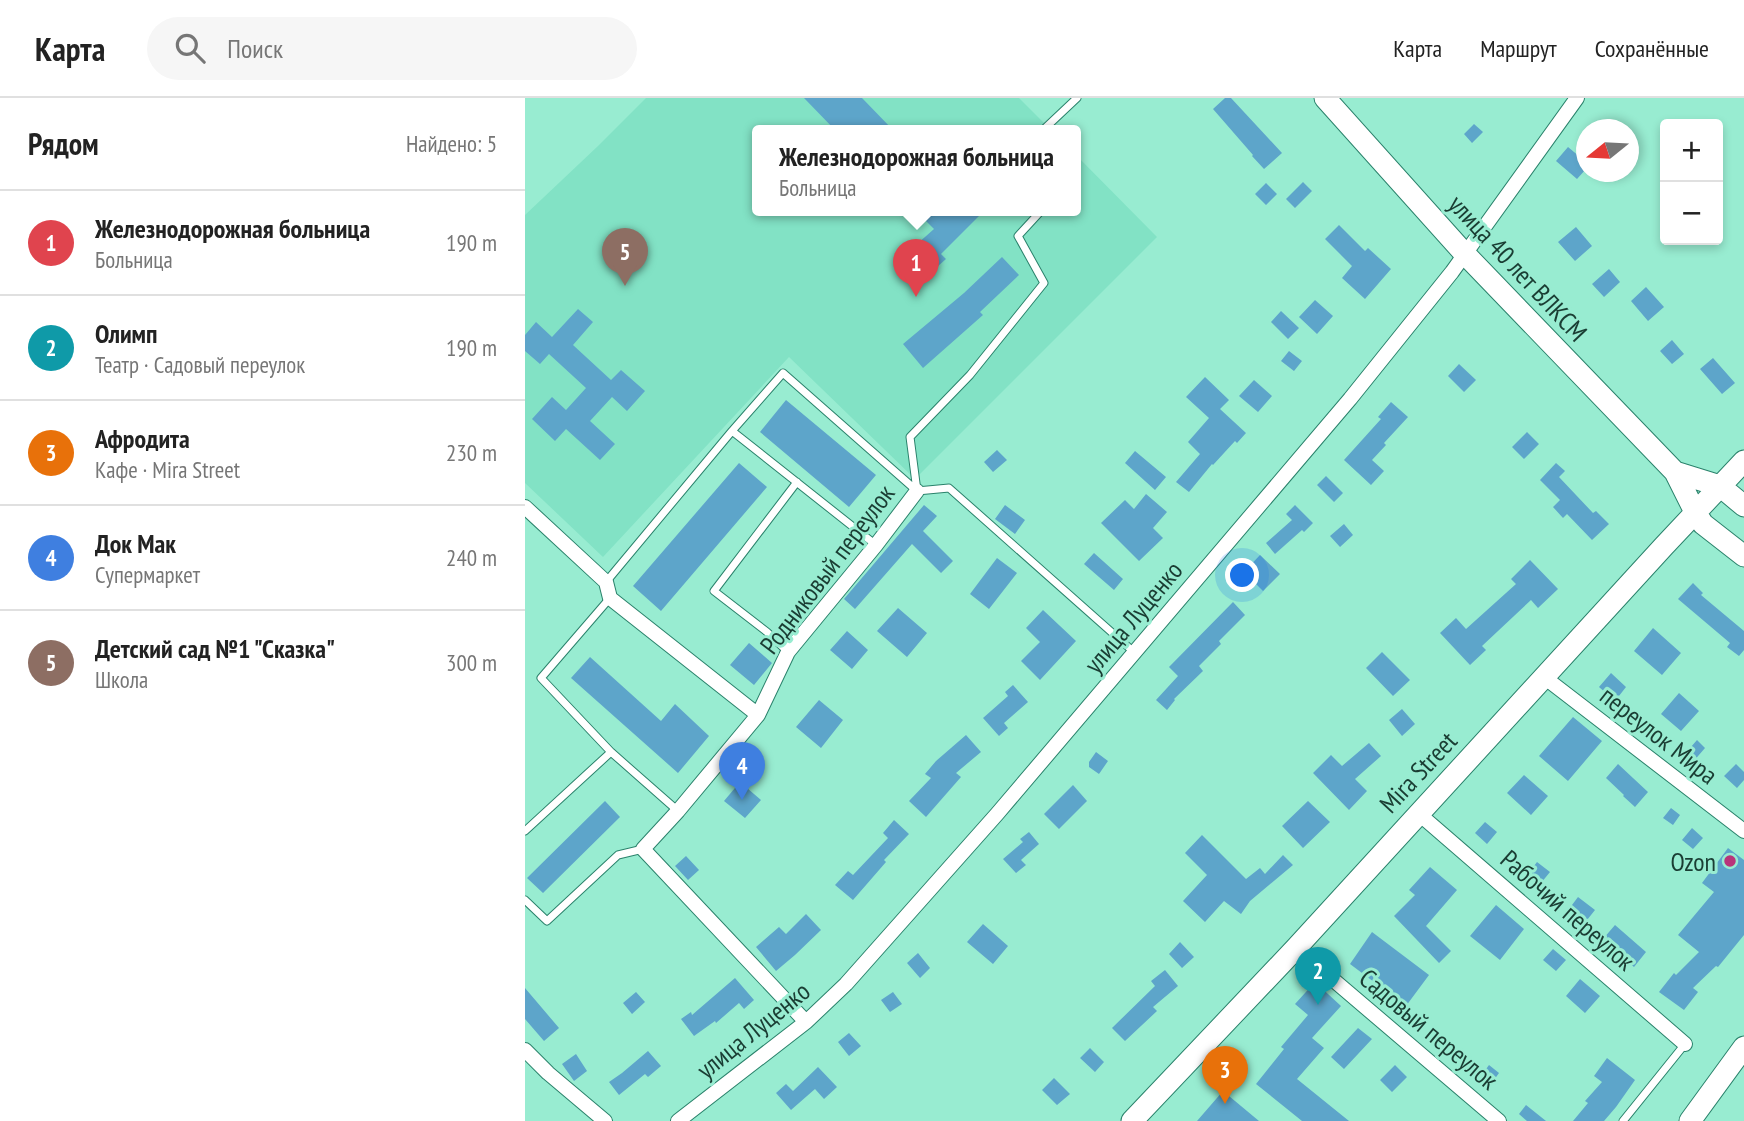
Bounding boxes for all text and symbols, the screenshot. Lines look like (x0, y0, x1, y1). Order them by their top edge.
search box (147, 17, 637, 80)
text: Карта (35, 27, 105, 70)
icon: search (171, 29, 209, 67)
text: Поиск (227, 32, 283, 65)
text: Карта (1393, 33, 1442, 64)
text: Маршрут (1480, 33, 1557, 64)
text: Сохранённые (1595, 33, 1709, 64)
north arrow (1576, 119, 1639, 182)
map controls (1660, 119, 1723, 245)
button: + (1660, 119, 1723, 182)
text: Рядом (28, 124, 99, 163)
popup (752, 125, 1081, 216)
text: Найдено: 5 (406, 129, 497, 158)
text: Железнодорожная больница (779, 140, 1054, 173)
text: Больница (779, 173, 857, 202)
button: − (1660, 182, 1723, 245)
street label: улица 40 лет ВЛКСМ (1442, 188, 1594, 348)
text: Железнодорожная больница (95, 212, 370, 245)
text: 1 (46, 228, 57, 257)
text: 190 m (446, 228, 497, 257)
pin: 5 (602, 228, 648, 286)
pin: 1 (893, 239, 939, 297)
text: Больница (95, 245, 173, 274)
text: Олимп (95, 317, 157, 350)
text: 2 (46, 333, 57, 362)
text: 190 m (446, 333, 497, 362)
text: Театр · Садовый переулок (95, 350, 305, 379)
text: Афродита (95, 422, 190, 455)
text: 3 (46, 438, 57, 467)
text: 230 m (446, 438, 497, 467)
text: Кафе · Mira Street (95, 455, 240, 484)
street label: Родниковый переулок (753, 478, 901, 660)
text: Док Мак (95, 527, 176, 560)
text: 4 (46, 543, 57, 572)
text: 240 m (446, 543, 497, 572)
street label: улица Луценко (1077, 554, 1189, 680)
your location (1225, 558, 1259, 592)
text: Супермаркет (95, 560, 200, 589)
text: Детский сад №1 "Сказка" (95, 632, 335, 665)
text: 5 (46, 648, 57, 677)
text: 300 m (446, 648, 497, 677)
text: Школа (95, 665, 148, 694)
street label: переулок Мира (1594, 679, 1724, 791)
street label: Mira Street (1372, 725, 1464, 819)
pin: 4 (719, 742, 765, 800)
street label: Рабочий переулок (1494, 843, 1642, 977)
place label: Ozon (1670, 845, 1716, 878)
marker: Ozon (1722, 853, 1738, 869)
pin: 2 (1295, 947, 1341, 1005)
street label: Садовый переулок (1353, 961, 1505, 1097)
street label: улица Луценко (690, 974, 816, 1086)
pin: 3 (1202, 1046, 1248, 1104)

